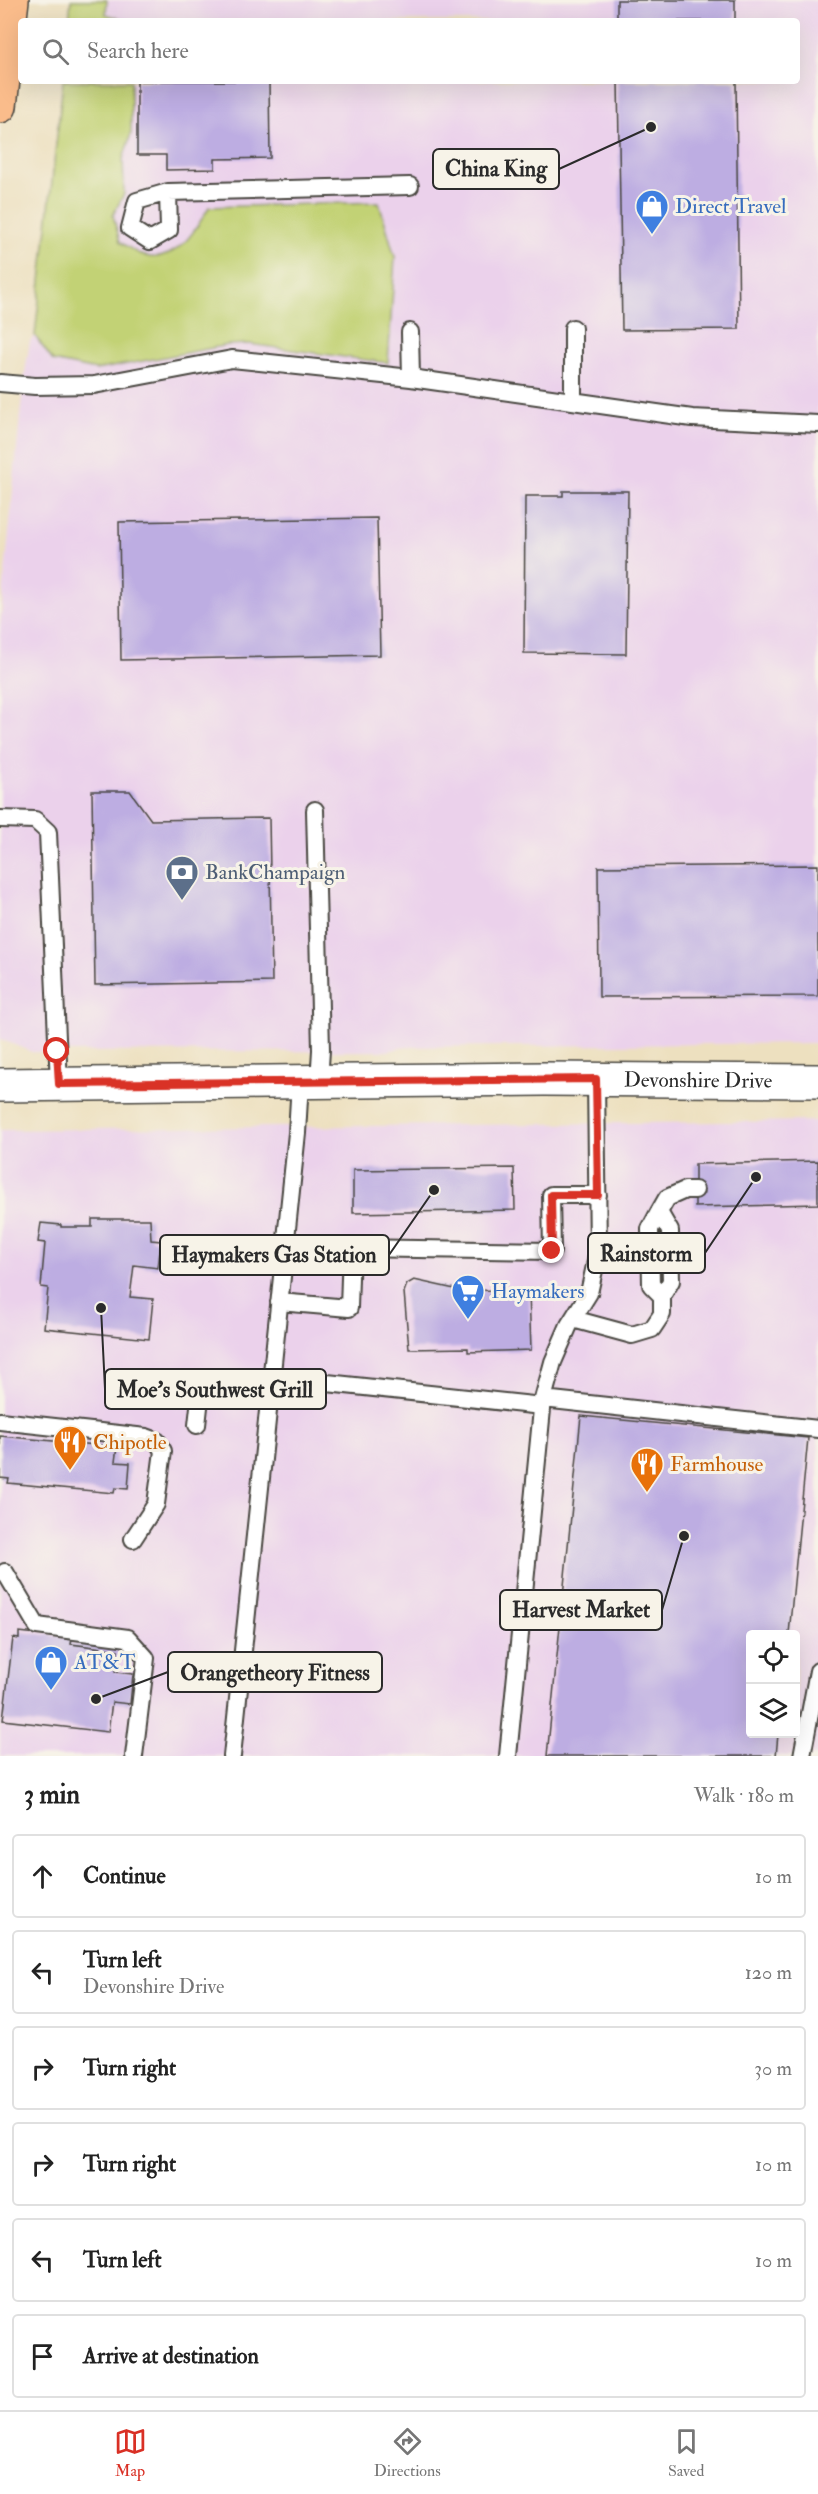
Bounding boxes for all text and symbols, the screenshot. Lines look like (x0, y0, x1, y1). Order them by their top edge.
search box (18, 18, 800, 84)
icon: search (39, 35, 72, 68)
text: Search here (87, 37, 189, 65)
callout: China King (433, 149, 559, 189)
text: China King (445, 155, 548, 184)
shop icon: Direct Travel (634, 188, 670, 235)
place label: Direct Travel (675, 193, 787, 220)
bank icon: BankChampaign (164, 854, 200, 901)
place label: BankChampaign (205, 859, 346, 886)
route start (43, 1037, 69, 1063)
street label: Devonshire Drive (624, 1067, 773, 1095)
callout: Rainstorm (588, 1233, 705, 1273)
callout: Haymakers Gas Station (160, 1235, 389, 1275)
route end (538, 1237, 564, 1263)
text: Rainstorm (600, 1240, 693, 1268)
text: Haymakers Gas Station (171, 1241, 377, 1270)
supermarket icon: Haymakers (450, 1273, 486, 1320)
place label: Haymakers (491, 1278, 584, 1305)
callout: Moe's Southwest Grill (105, 1369, 326, 1409)
text: Moe's Southwest Grill (116, 1376, 314, 1404)
restaurant icon: Chipotle (52, 1424, 88, 1471)
place label: Chipotle (93, 1429, 167, 1456)
restaurant icon: Farmhouse (629, 1446, 665, 1493)
place label: Farmhouse (670, 1451, 764, 1478)
callout: Harvest Market (500, 1590, 662, 1630)
text: Harvest Market (512, 1596, 651, 1624)
map controls (746, 1630, 800, 1738)
button: locate (746, 1630, 800, 1684)
shop icon: AT&T (33, 1644, 69, 1691)
place label: AT&T (73, 1649, 136, 1676)
callout: Orangetheory Fitness (168, 1652, 382, 1692)
text: Orangetheory Fitness (180, 1659, 370, 1688)
button: layers (746, 1684, 800, 1738)
text: 3 min (24, 1779, 80, 1811)
text: Walk · 180 m (694, 1783, 794, 1808)
icon: ahead (26, 1860, 59, 1893)
text: Continue (83, 1862, 166, 1890)
text: 10 m (755, 1864, 792, 1889)
text: Turn left (83, 1946, 162, 1974)
icon: left (26, 1956, 59, 1989)
text: 120 m (745, 1960, 792, 1985)
text: Devonshire Drive (83, 1974, 224, 1999)
icon: right (26, 2052, 59, 2085)
text: Turn right (83, 2054, 176, 2082)
text: 30 m (754, 2056, 792, 2081)
icon: right (26, 2148, 59, 2181)
text: Turn right (83, 2150, 176, 2178)
text: 10 m (755, 2152, 792, 2177)
icon: left (26, 2244, 59, 2277)
text: Turn left (83, 2246, 162, 2274)
text: 10 m (755, 2248, 792, 2273)
icon: arrive (26, 2340, 59, 2373)
text: Arrive at destination (83, 2342, 259, 2370)
tab: Map (114, 2425, 147, 2481)
tab: Directions (374, 2425, 441, 2481)
tab: Saved (668, 2425, 704, 2481)

